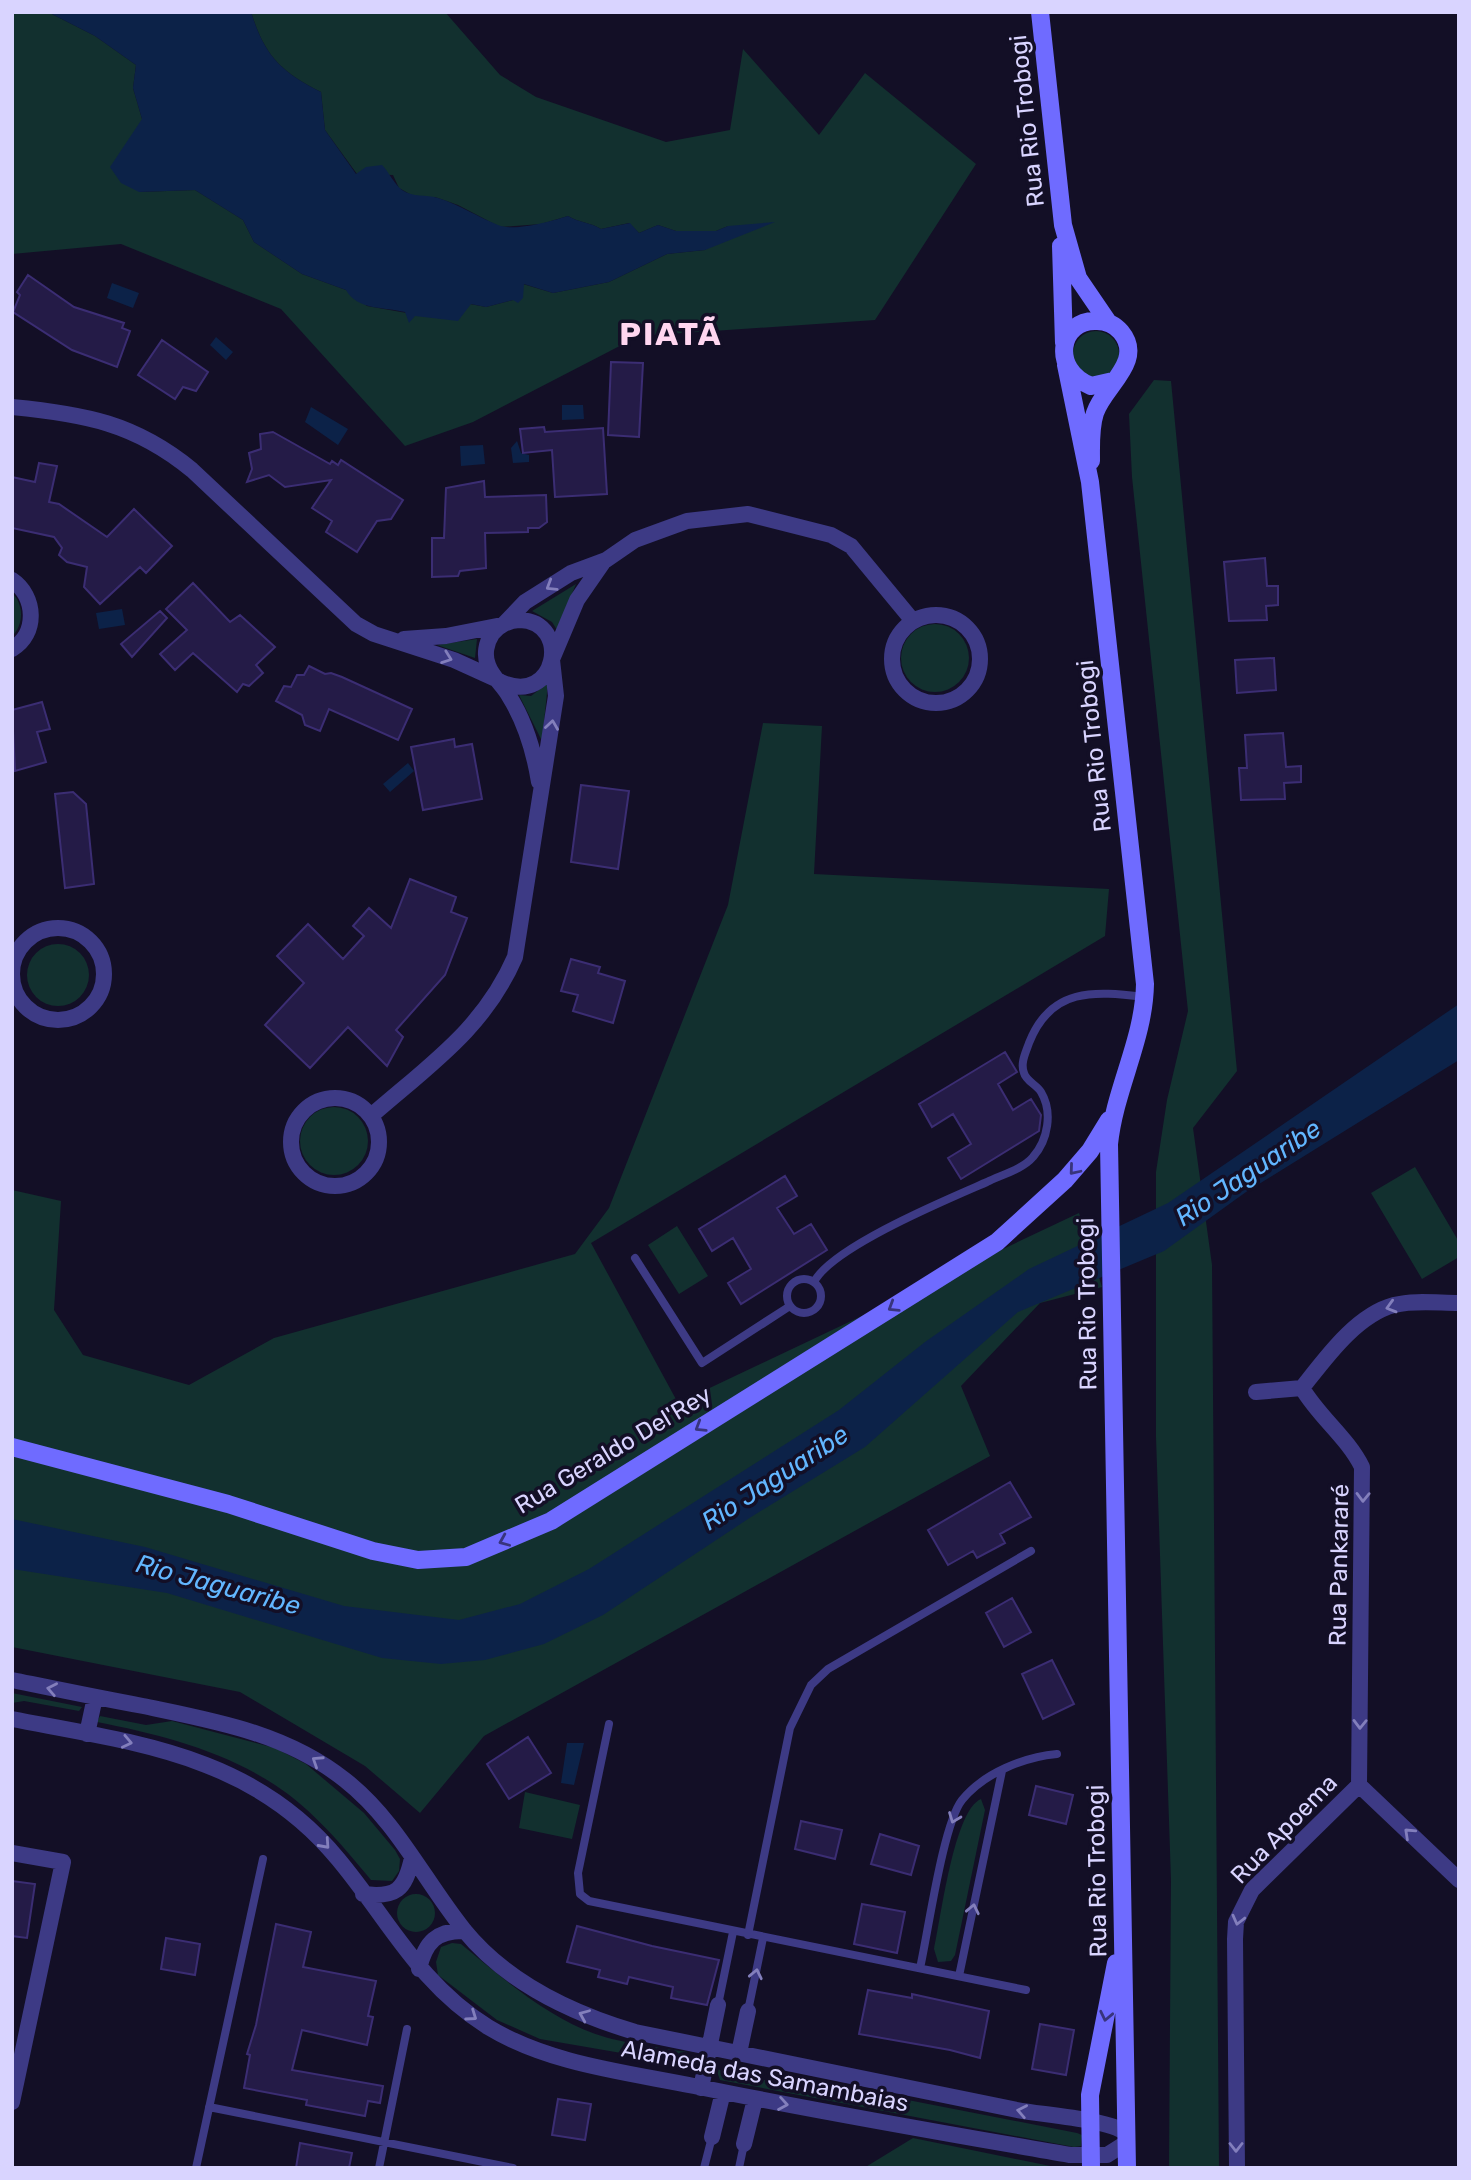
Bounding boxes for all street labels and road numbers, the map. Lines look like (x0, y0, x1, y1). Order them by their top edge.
street label: Rua Rio Trobogi (1004, 34, 1050, 208)
street label: Rua Rio Trobogi (1071, 659, 1117, 833)
street label: Rua Rio Trobogi (1071, 1217, 1103, 1391)
street label: Rua Geraldo Del'Rey (510, 1380, 716, 1520)
street label: Rua Pankararé (1324, 1484, 1354, 1646)
street label: Rua Apoema (1225, 1769, 1343, 1889)
street label: Rua Rio Trobogi (1081, 1784, 1113, 1958)
street label: Alameda das Samambaias (619, 2034, 911, 2118)

